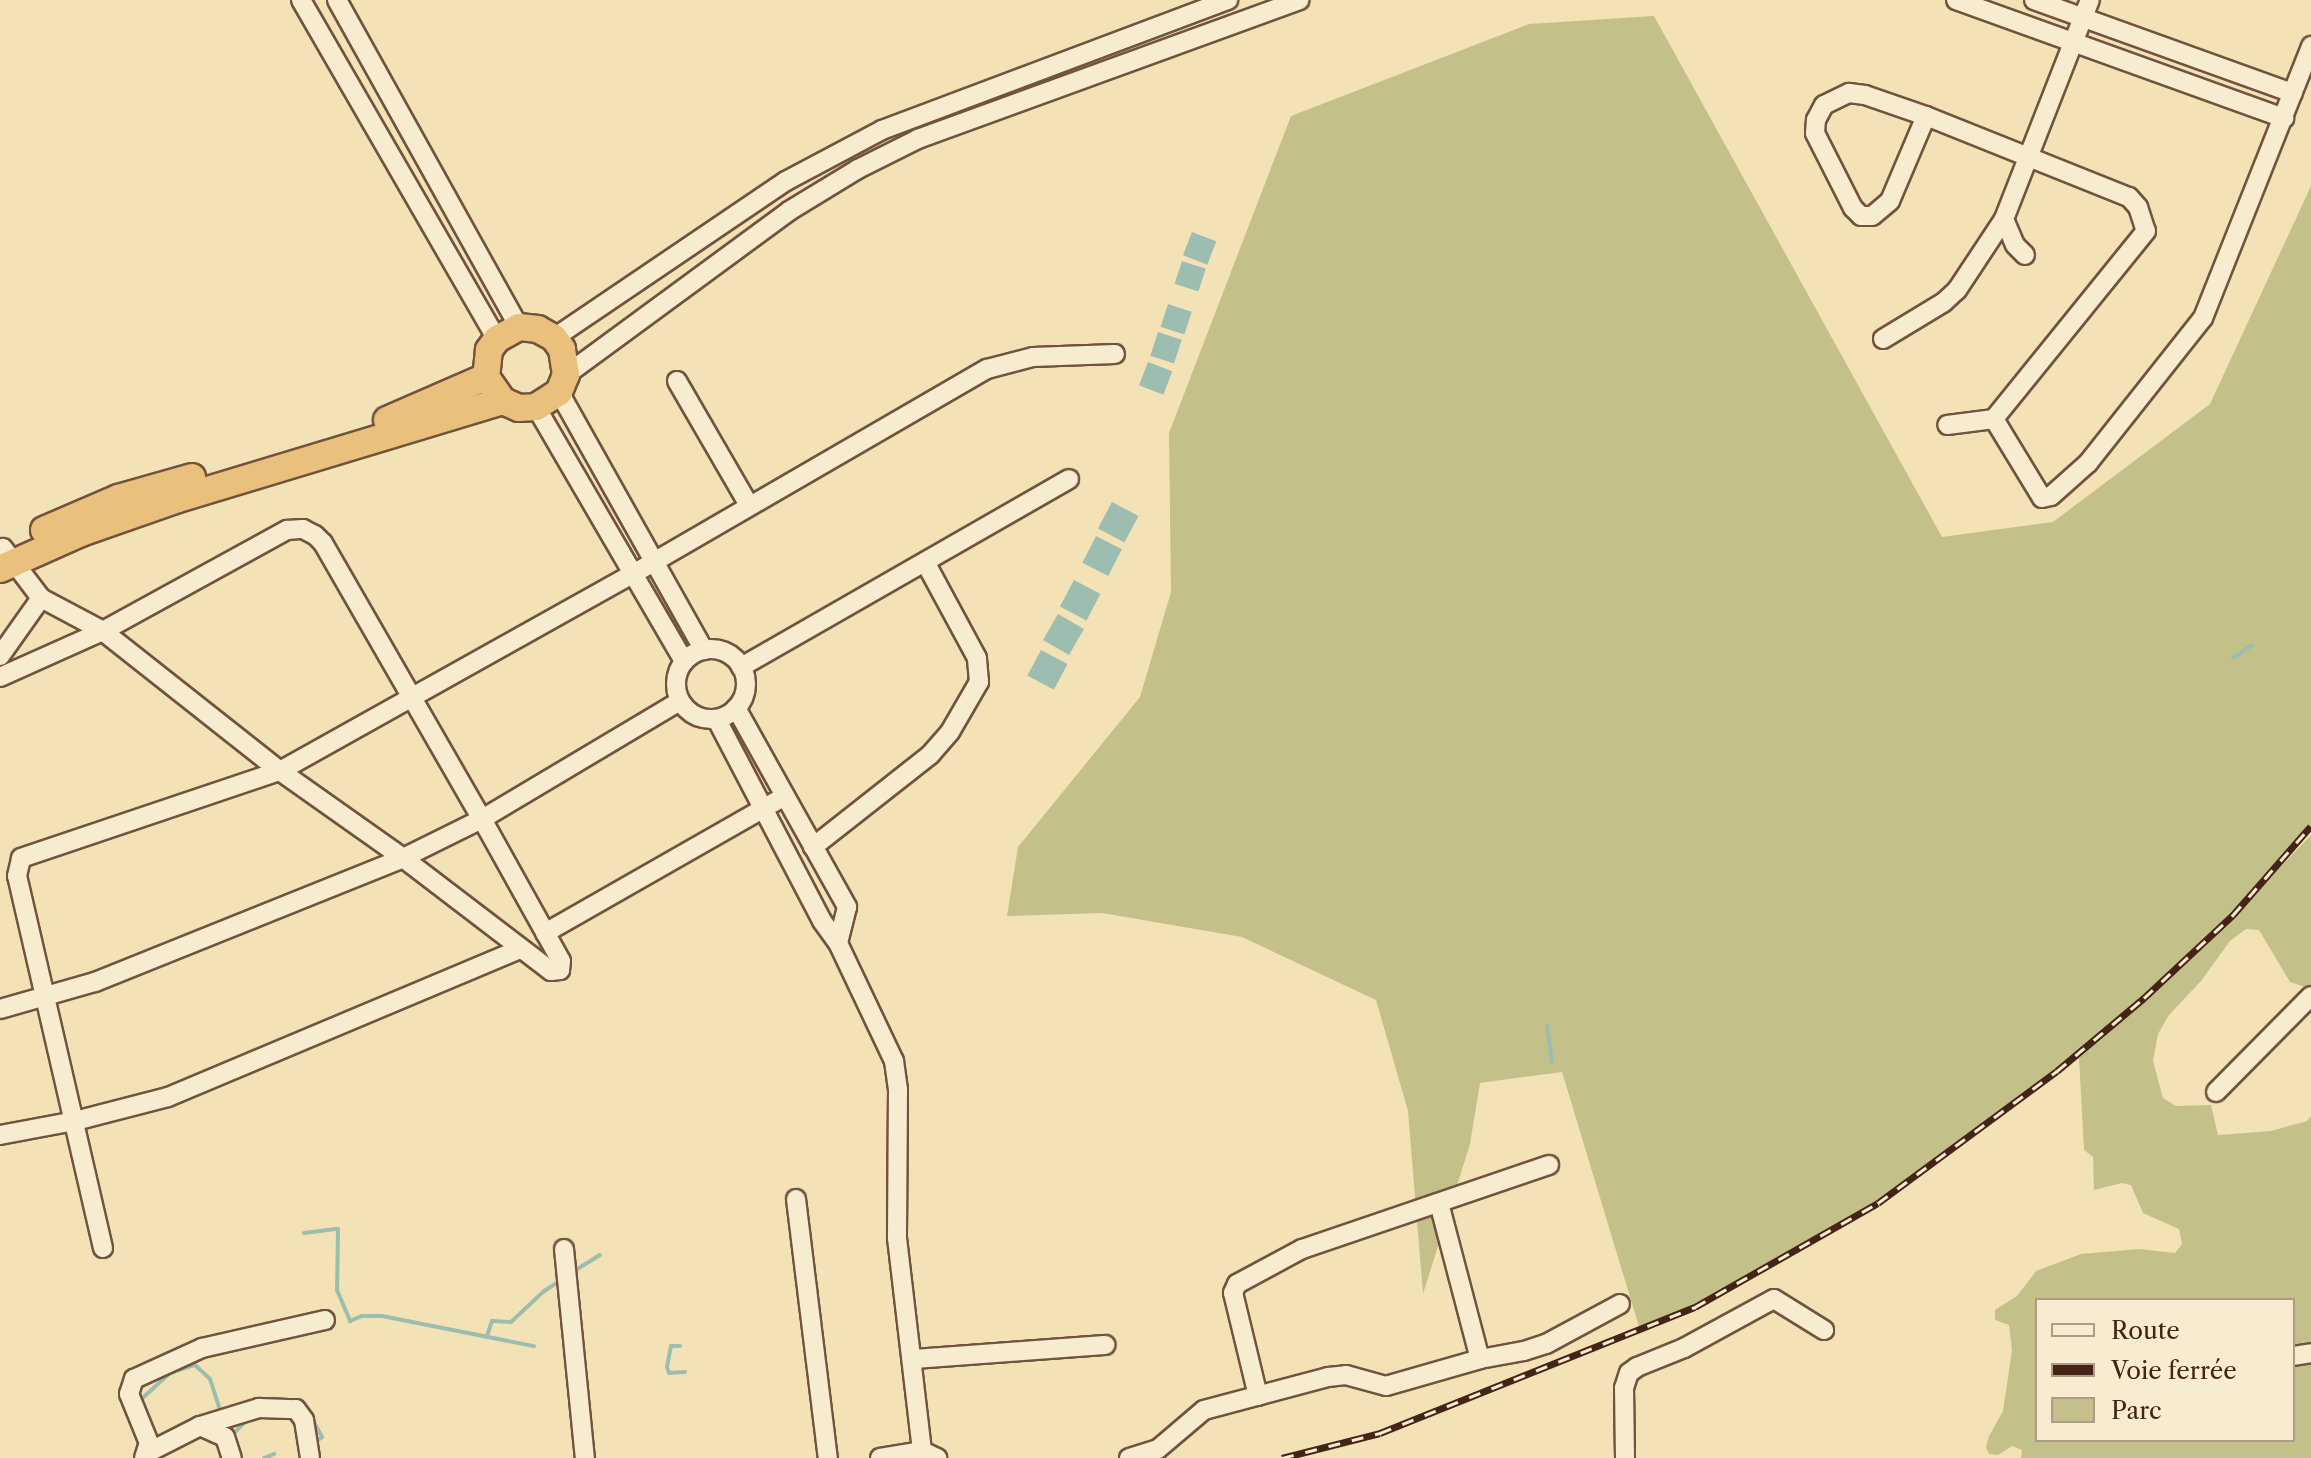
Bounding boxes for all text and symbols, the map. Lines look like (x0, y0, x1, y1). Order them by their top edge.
legend (2035, 1298, 2295, 1442)
text: Route (2111, 1316, 2180, 1345)
text: Voie ferrée (2111, 1356, 2237, 1385)
text: Parc (2111, 1396, 2162, 1425)

